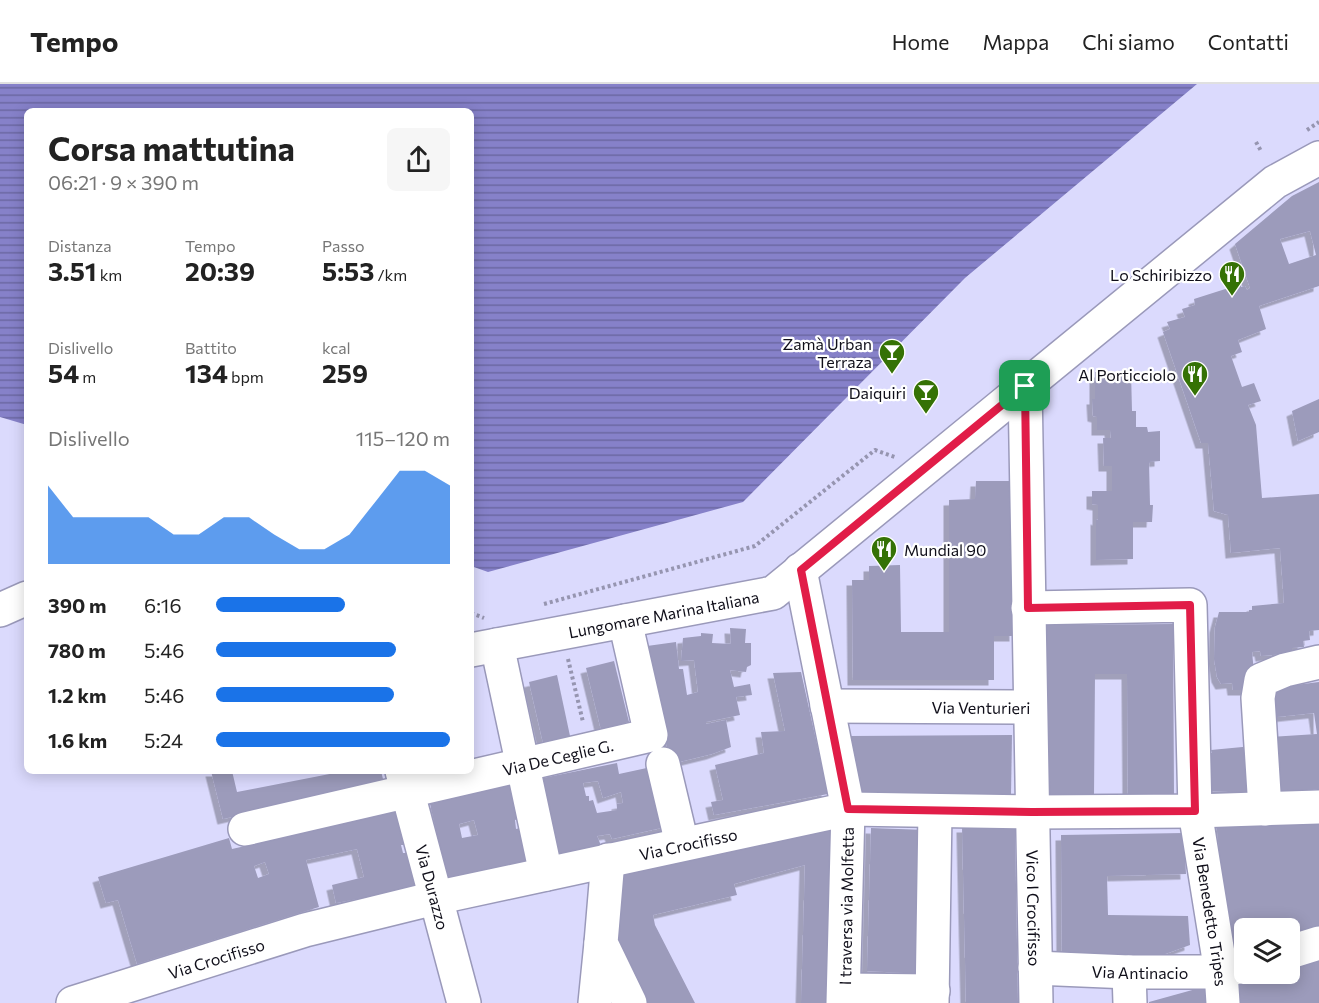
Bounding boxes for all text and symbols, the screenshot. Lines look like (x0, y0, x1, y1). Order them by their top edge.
text: Tempo (30, 24, 119, 58)
text: Home (892, 29, 949, 54)
text: Mappa (982, 29, 1049, 54)
text: Chi siamo (1082, 29, 1175, 54)
text: Contatti (1208, 29, 1289, 54)
text: Corsa mattutina (48, 127, 295, 168)
button: share (387, 128, 450, 191)
text: 06:21 · 9 × 390 m (48, 170, 199, 194)
text: Distanza (48, 236, 112, 255)
text: Tempo (185, 236, 235, 255)
text: Passo (322, 236, 365, 255)
text: 3.51 (48, 255, 97, 286)
text: 20:39 (185, 255, 255, 286)
text: 5:53 (322, 255, 374, 286)
restaurant icon: Lo Schiribizzo (1217, 259, 1247, 297)
text: km (97, 265, 122, 284)
text: /km (374, 265, 407, 284)
place label: Lo Schiribizzo (1110, 265, 1212, 284)
place label: Zamà Urban Terraza (782, 334, 872, 371)
bar icon: Zamà Urban Terraza (877, 337, 907, 375)
text: Dislivello (48, 338, 113, 357)
text: Battito (185, 338, 237, 357)
text: kcal (322, 338, 351, 357)
text: 54 (48, 357, 79, 388)
text: 134 (185, 357, 228, 388)
text: 259 (322, 357, 368, 388)
restaurant icon: Al Porticciolo (1180, 359, 1210, 397)
pin (999, 360, 1050, 411)
place label: Al Porticciolo (1078, 365, 1176, 384)
text: m (79, 367, 96, 386)
text: bpm (228, 367, 264, 386)
icon: arrive (1008, 369, 1041, 402)
bar icon: Daiquiri (911, 377, 941, 415)
place label: Daiquiri (849, 383, 906, 402)
text: Dislivello (48, 426, 130, 450)
text: 115–120 m (356, 426, 450, 450)
restaurant icon: Mundial 90 (869, 534, 899, 572)
place label: Mundial 90 (904, 540, 986, 559)
street label: Lungomare Marina Italiana (567, 586, 760, 641)
text: 390 m (48, 593, 107, 617)
text: 6:16 (144, 593, 182, 617)
text: 780 m (48, 638, 106, 662)
text: 5:46 (144, 638, 184, 662)
text: 1.2 km (48, 683, 106, 707)
text: 5:46 (144, 683, 184, 707)
street label: Via Venturieri (931, 697, 1031, 717)
text: 1.6 km (48, 728, 107, 752)
text: 5:24 (144, 728, 183, 752)
street label: Via De Ceglie G. (500, 735, 615, 779)
street label: Via Crocifisso (637, 824, 739, 863)
street label: I traversa via Molfetta (835, 827, 857, 985)
street label: Via Benedetto Tripes (1190, 836, 1231, 987)
street label: Via Durazzo (413, 842, 453, 932)
street label: Vico I Crocifisso (1024, 850, 1045, 966)
map controls (1234, 918, 1300, 984)
button: layers (1234, 918, 1300, 984)
street label: Via Crocifisso (166, 934, 267, 982)
street label: Via Antinacio (1091, 961, 1188, 982)

